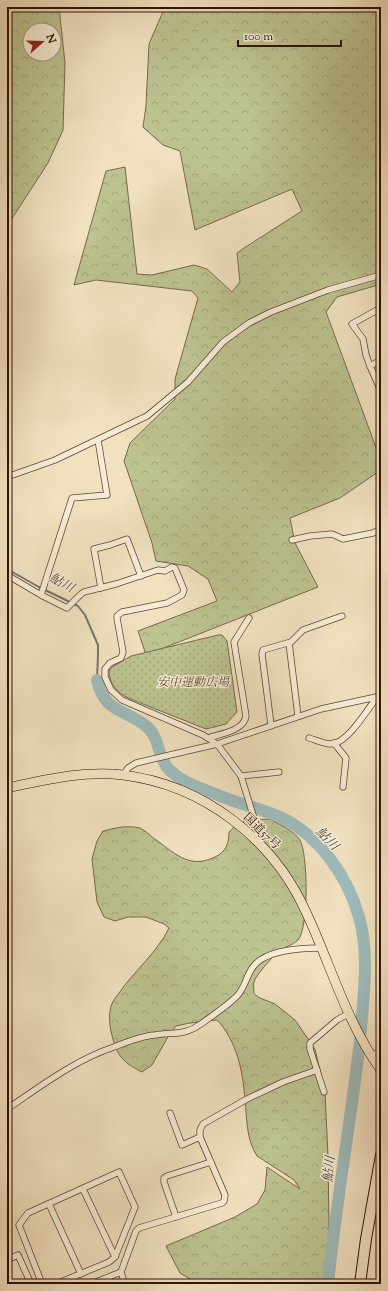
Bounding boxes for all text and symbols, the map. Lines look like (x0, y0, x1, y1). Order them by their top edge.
north arrow (22, 22, 62, 62)
scale bar (238, 22, 341, 48)
text: 100 m (244, 28, 273, 46)
text: N (41, 31, 60, 46)
water label: 鮎川 (45, 570, 79, 599)
park label: 安中運動広場 (157, 674, 230, 692)
street label: 国道57号 (238, 809, 284, 854)
water label: 鮎川 (311, 824, 343, 856)
water label: 鮎川 (319, 1153, 341, 1183)

